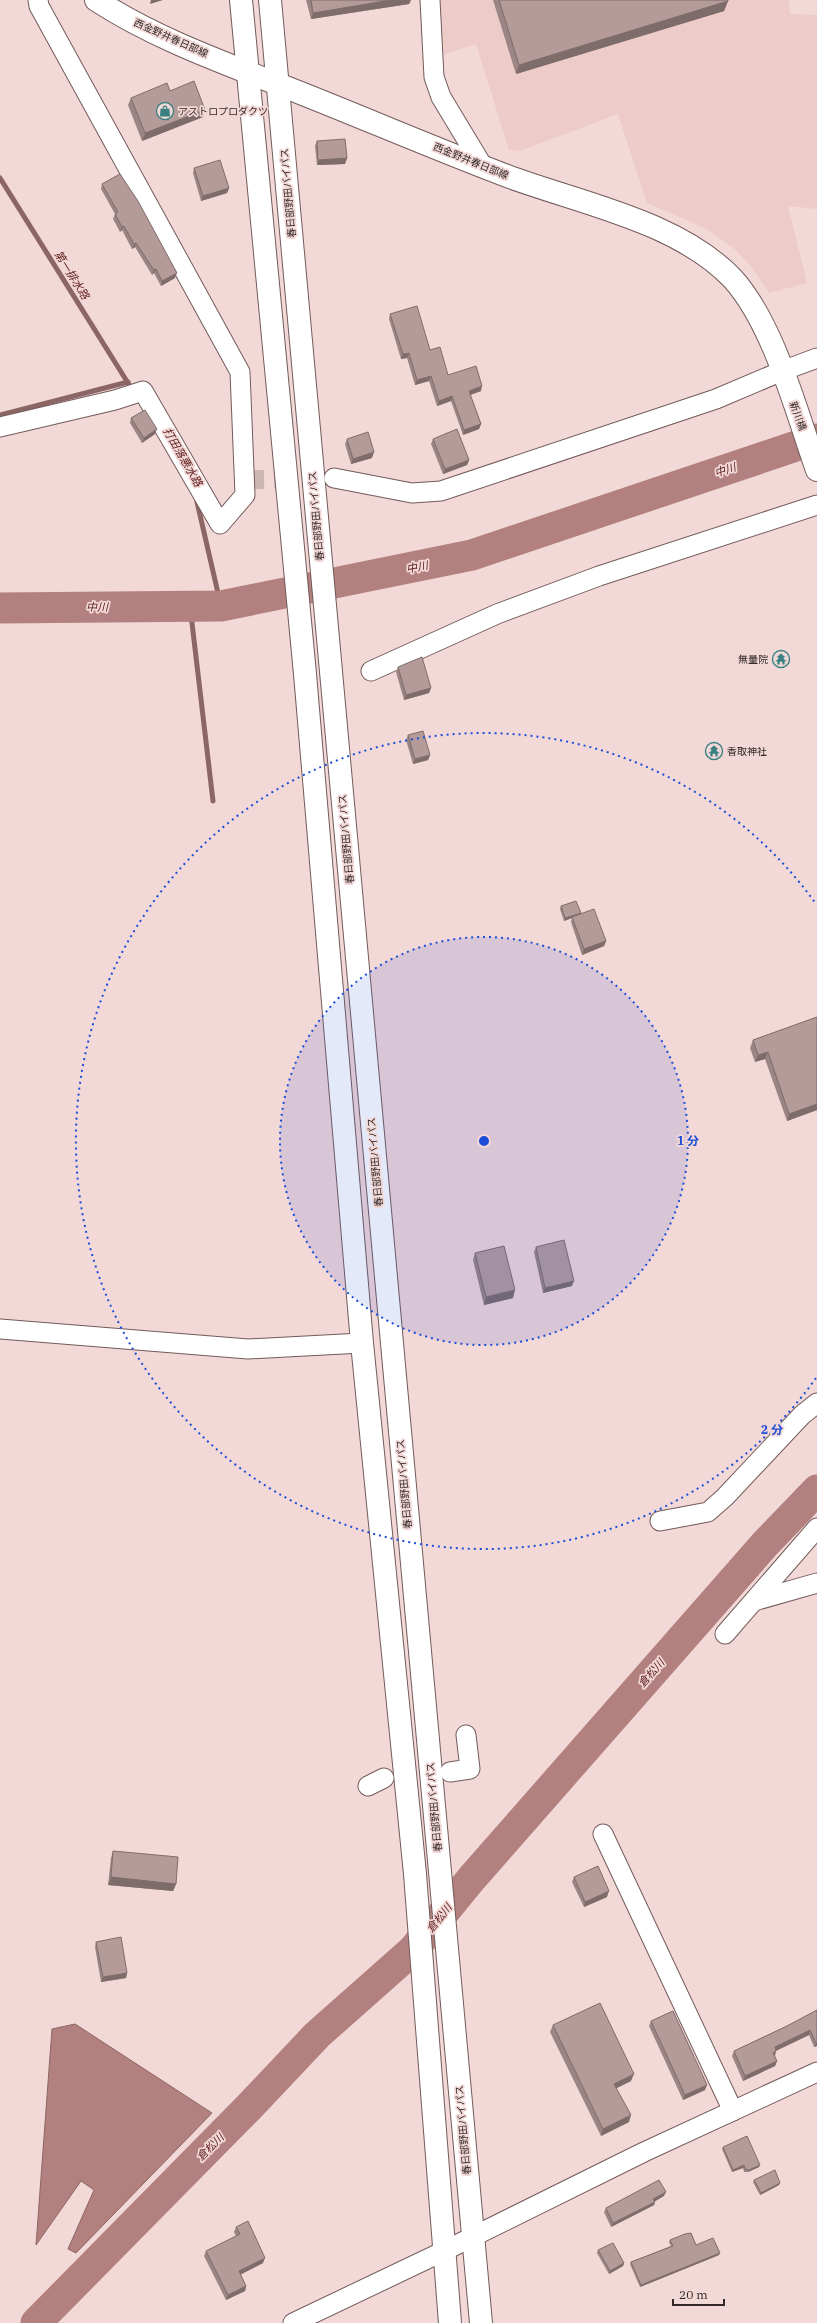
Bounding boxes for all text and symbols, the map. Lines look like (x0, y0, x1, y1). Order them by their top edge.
street label: 西金野井春日部線 (132, 16, 210, 60)
shop icon: アストロプロダクツ (155, 101, 175, 121)
place label: アストロプロダクツ (178, 105, 268, 118)
street label: 西金野井春日部線 (431, 140, 511, 182)
street label: 春日部野田バイパス (278, 148, 298, 238)
water label: 第一排水路 (51, 248, 93, 303)
street label: 新川橋 (787, 400, 809, 432)
water label: 打田落悪水路 (160, 425, 206, 490)
water label: 中川 (712, 459, 739, 480)
street label: 春日部野田バイパス (306, 471, 326, 561)
water label: 中川 (405, 558, 430, 576)
water label: 中川 (86, 600, 109, 614)
temple icon: 無量院 (771, 649, 791, 669)
place label: 無量院 (738, 653, 768, 666)
temple icon: 香取神社 (704, 741, 724, 761)
place label: 香取神社 (727, 745, 767, 758)
street label: 春日部野田バイパス (336, 794, 356, 884)
street label: 春日部野田バイパス (365, 1117, 385, 1207)
text: 1 分 (677, 1133, 699, 1148)
centre of rings (477, 1134, 491, 1148)
text: 2 分 (761, 1422, 783, 1437)
street label: 春日部野田バイパス (394, 1439, 414, 1529)
water label: 倉松川 (635, 1655, 668, 1690)
street label: 春日部野田バイパス (424, 1762, 444, 1852)
water label: 倉松川 (423, 1900, 455, 1935)
street label: 春日部野田バイパス (453, 2085, 473, 2175)
water label: 倉松川 (193, 2130, 227, 2164)
scale bar (673, 2281, 724, 2307)
text: 20 m (679, 2287, 708, 2302)

